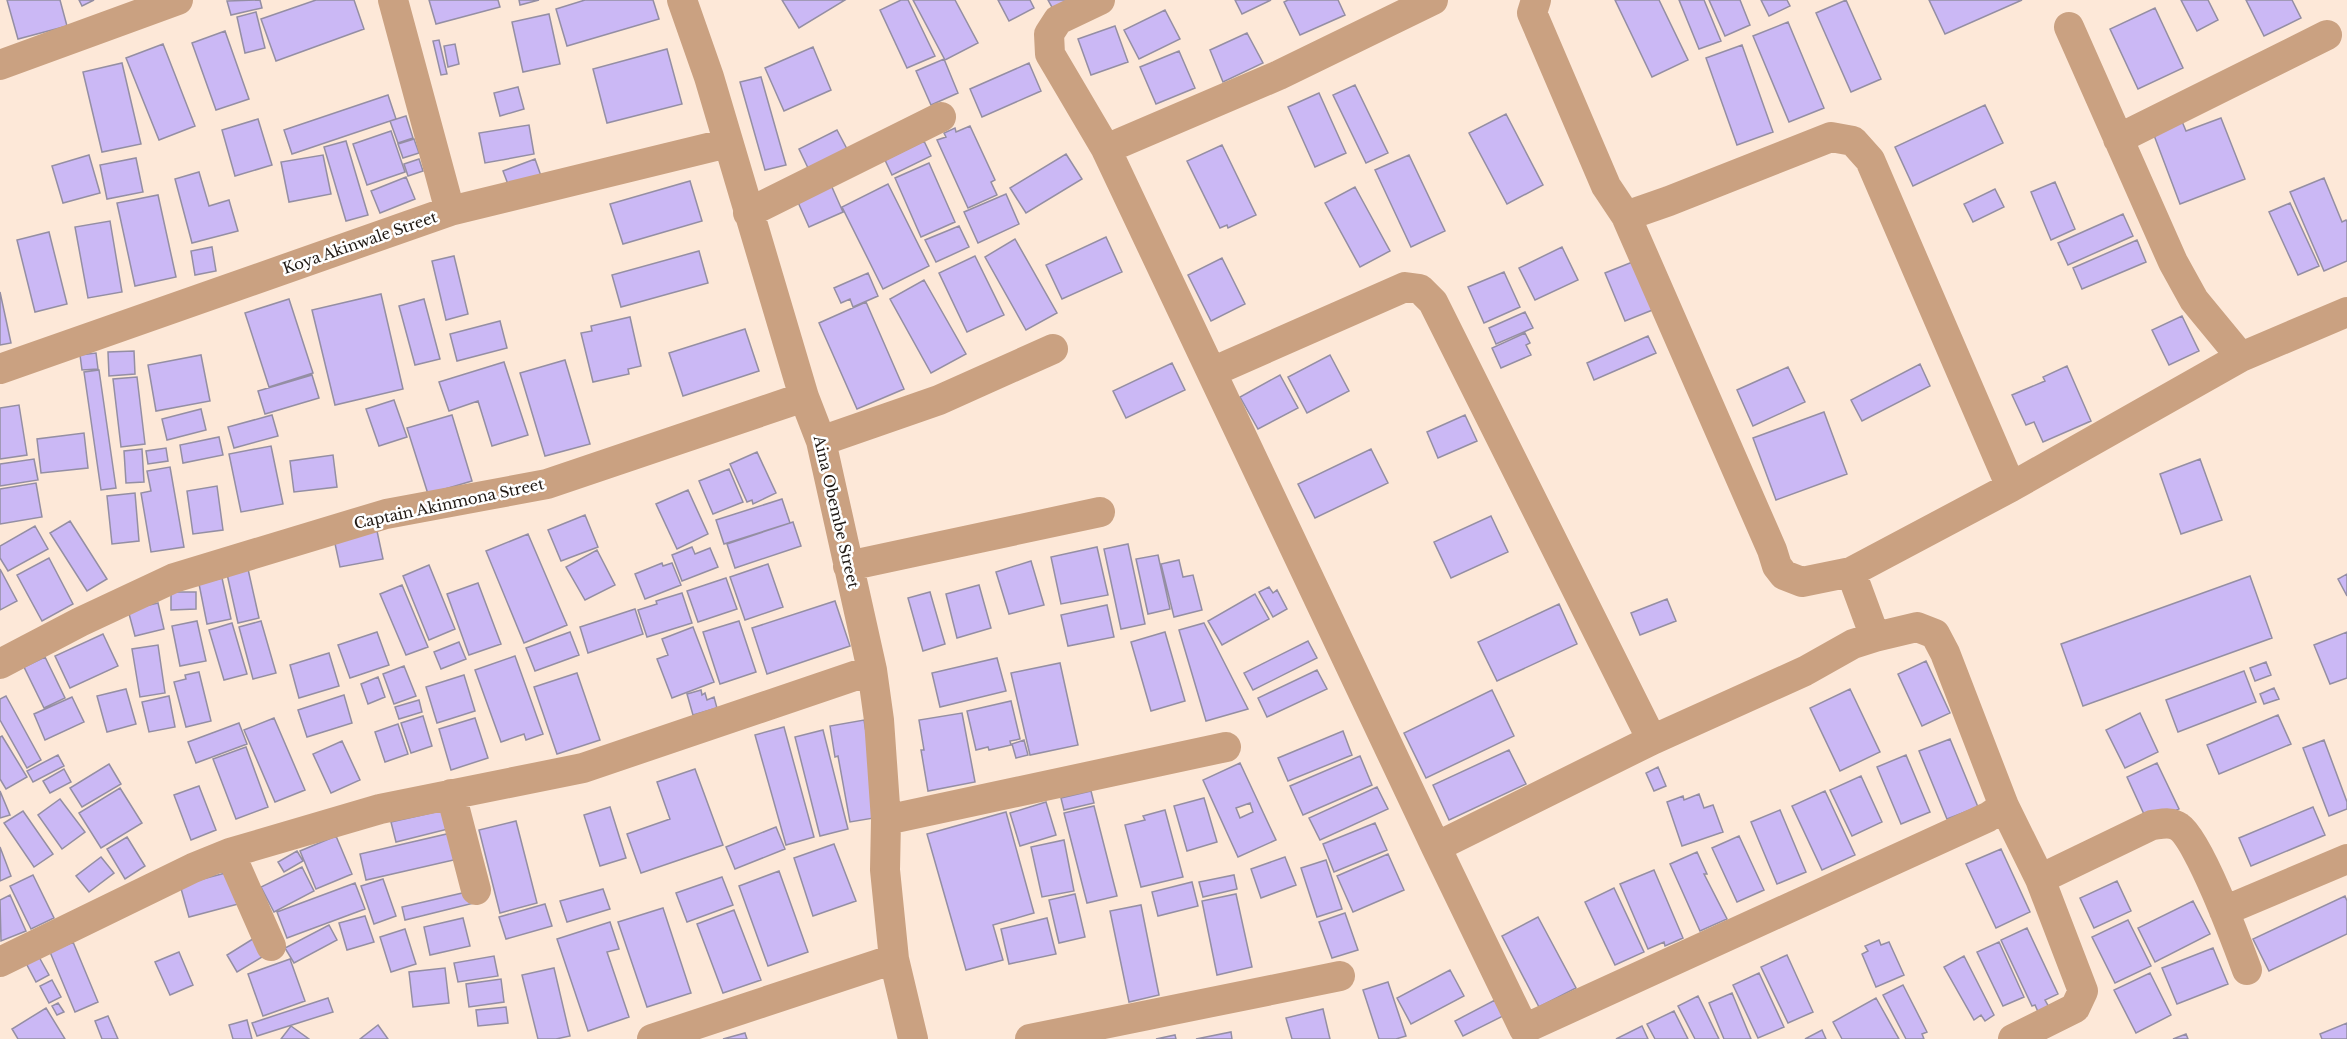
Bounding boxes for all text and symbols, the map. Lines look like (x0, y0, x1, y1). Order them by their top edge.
street label: Koya Akinwale Street (280, 207, 440, 278)
street label: Aina Obembe Street (809, 433, 863, 590)
street label: Captain Akinmona Street (352, 474, 546, 533)

